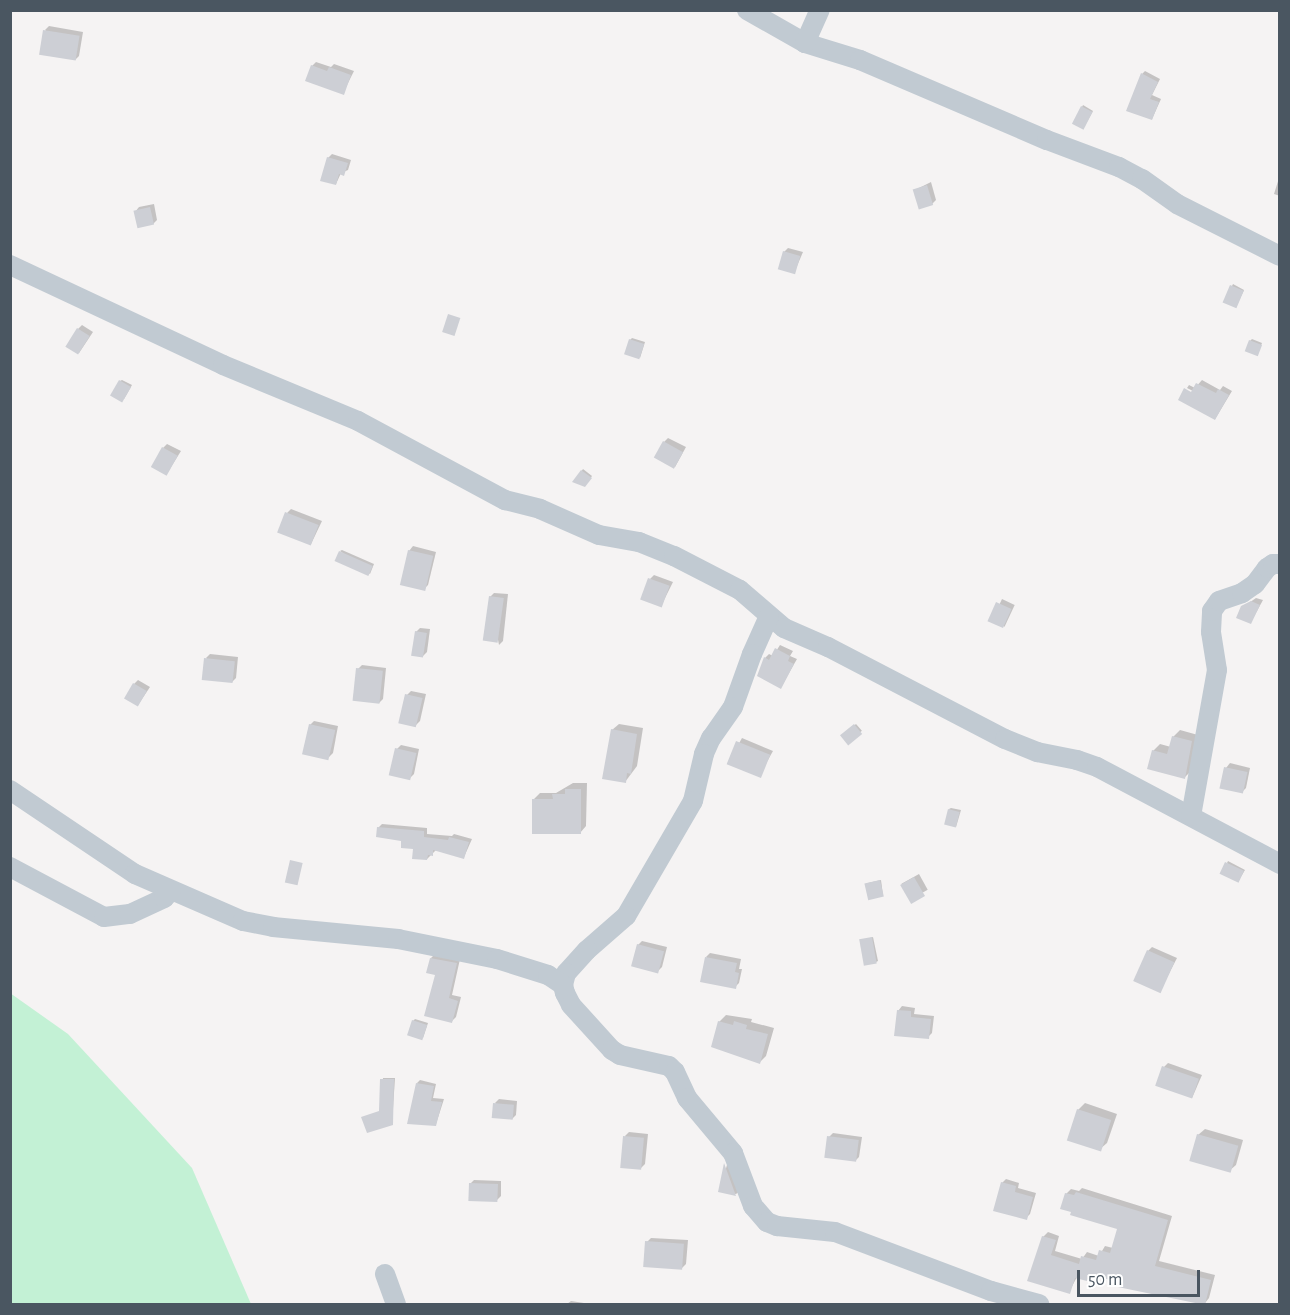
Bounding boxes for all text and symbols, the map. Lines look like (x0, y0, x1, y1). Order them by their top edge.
scale bar (1080, 1258, 1203, 1296)
text: 50 m (1088, 1271, 1122, 1289)

